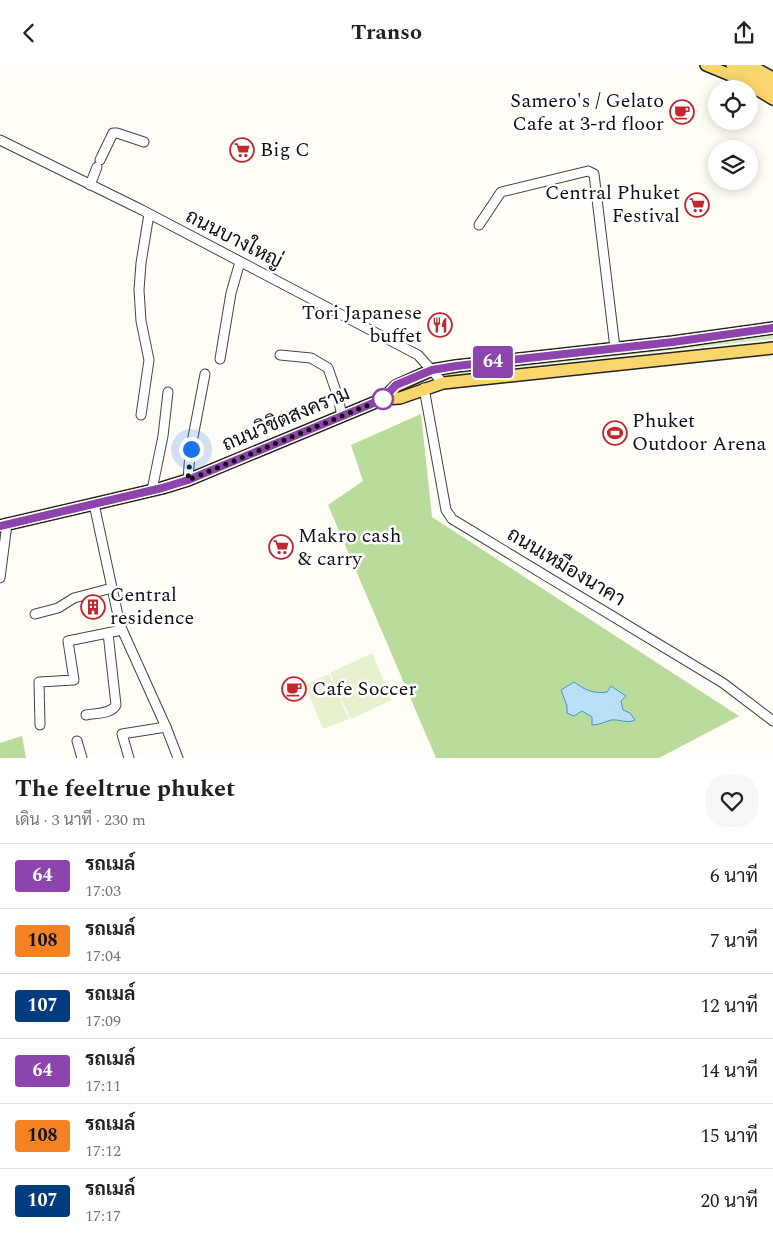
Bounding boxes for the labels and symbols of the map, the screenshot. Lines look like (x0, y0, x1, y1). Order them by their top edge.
place label: Samero's / Gelato Cafe at 3-rd floor (510, 86, 664, 139)
cafe icon: Samero's / Gelato Cafe at 3-rd floor (669, 99, 695, 125)
place label: Big C (260, 135, 310, 165)
supermarket icon: Big C (229, 137, 255, 163)
place label: Central Phuket Festival (545, 178, 680, 231)
supermarket icon: Central Phuket Festival (684, 192, 710, 218)
street label: ถนนบางใหญ่ (180, 202, 288, 276)
place label: Tori Japanese buffet (302, 298, 422, 351)
restaurant icon: Tori Japanese buffet (427, 312, 453, 338)
line badge: 64 (470, 346, 516, 378)
street label: ถนนวิชิตสงคราม (218, 379, 354, 459)
unlabelled marker (372, 388, 394, 410)
place label: Phuket Outdoor Arena (632, 406, 766, 459)
sports icon: Phuket Outdoor Arena (602, 420, 628, 446)
your location (179, 437, 204, 462)
street label: ถนนเหมืองนาคา (501, 520, 631, 614)
place label: Makro cash & carry (298, 521, 401, 574)
supermarket icon: Makro cash & carry (268, 534, 294, 560)
place label: Central residence (110, 580, 194, 633)
building icon: Central residence (80, 594, 106, 620)
place label: Cafe Soccer (312, 674, 416, 704)
cafe icon: Cafe Soccer (281, 676, 307, 702)

